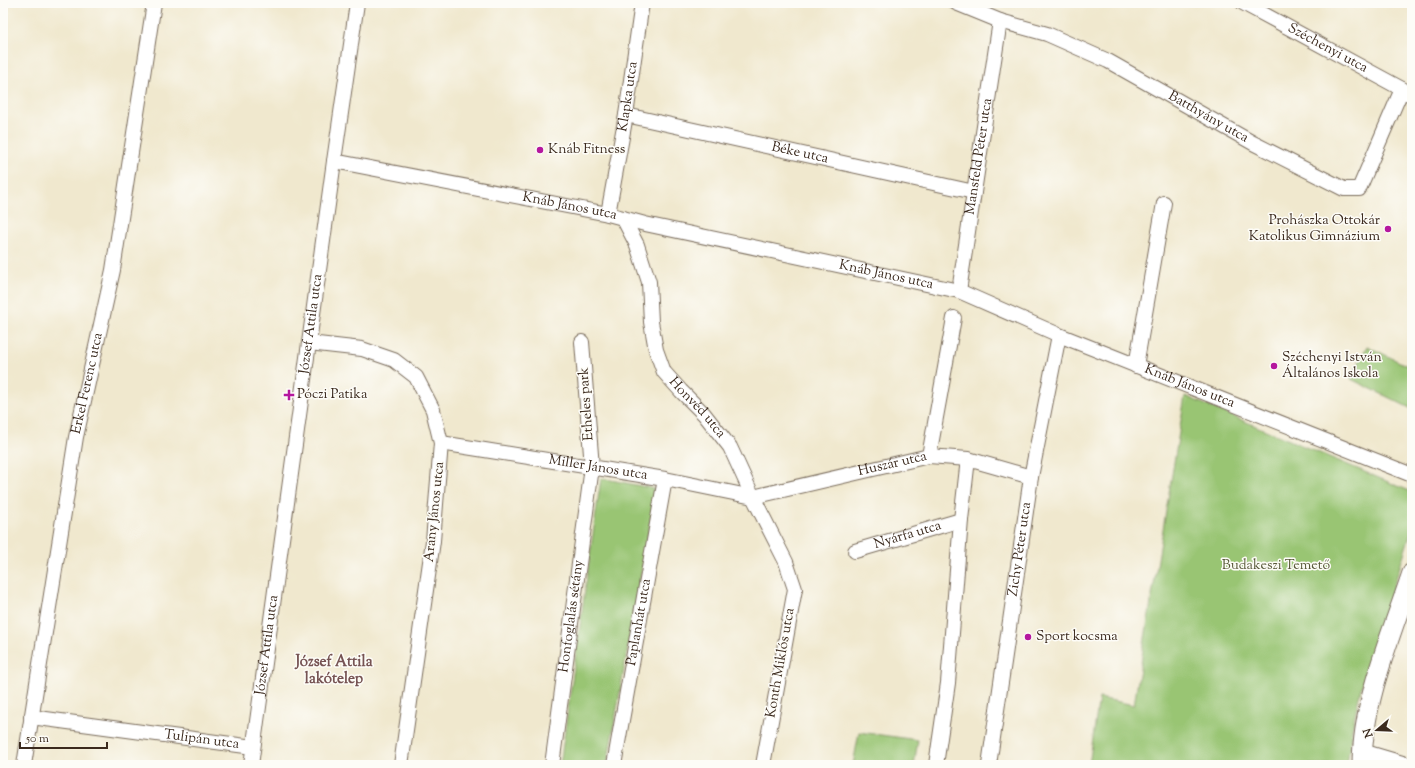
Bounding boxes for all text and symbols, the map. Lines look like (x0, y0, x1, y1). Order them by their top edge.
street label: Széchenyi utca (1284, 19, 1372, 79)
street label: Klapka utca (613, 60, 644, 134)
street label: Batthyány utca (1164, 87, 1253, 149)
street label: Mansfeld Péter utca (961, 96, 998, 216)
street label: Béke utca (769, 137, 831, 170)
place label: Knáb Fitness (548, 140, 625, 160)
marker: Knáb Fitness (535, 145, 545, 155)
street label: Knáb János utca (521, 188, 620, 226)
place label: Prohászka Ottokár Katolikus Gimnázium (1249, 211, 1381, 247)
marker: Prohászka Ottokár Katolikus Gimnázium (1383, 224, 1393, 234)
street label: Knáb János utca (837, 256, 936, 295)
street label: József Attila utca (295, 272, 328, 376)
street label: Erkel Ferenc utca (67, 330, 109, 436)
place label: Széchenyi István Általános Iskola (1282, 348, 1382, 384)
street label: Knáb János utca (1141, 360, 1238, 414)
marker: Széchenyi István Általános Iskola (1269, 361, 1279, 371)
street label: Etheles park (574, 366, 600, 441)
street label: Honvéd utca (664, 373, 730, 443)
place label: Póczi Patika (297, 385, 368, 405)
marker: Póczi Patika (284, 390, 294, 400)
street label: Huszár utca (856, 447, 930, 482)
street label: Miller János utca (547, 450, 649, 486)
street label: Arany János utca (420, 460, 450, 563)
street label: Zichy Péter utca (1004, 500, 1037, 598)
street label: Nyárfa utca (872, 516, 944, 555)
park label: Budakeszi Temető (1222, 556, 1331, 576)
street label: Honfoglalás sétány (554, 559, 589, 674)
street label: Paplanhát utca (622, 576, 657, 668)
street label: József Attila utca (251, 593, 284, 697)
street label: Konth Miklós utca (761, 606, 801, 720)
place label: Sport kocsma (1036, 627, 1118, 647)
marker: Sport kocsma (1023, 632, 1033, 642)
district label: József Attila lakótelep (294, 652, 373, 690)
north arrow (1357, 710, 1397, 750)
scale bar (20, 724, 107, 750)
street label: Tulipán utca (163, 725, 241, 755)
text: N (1359, 726, 1378, 741)
text: 50 m (25, 730, 49, 748)

